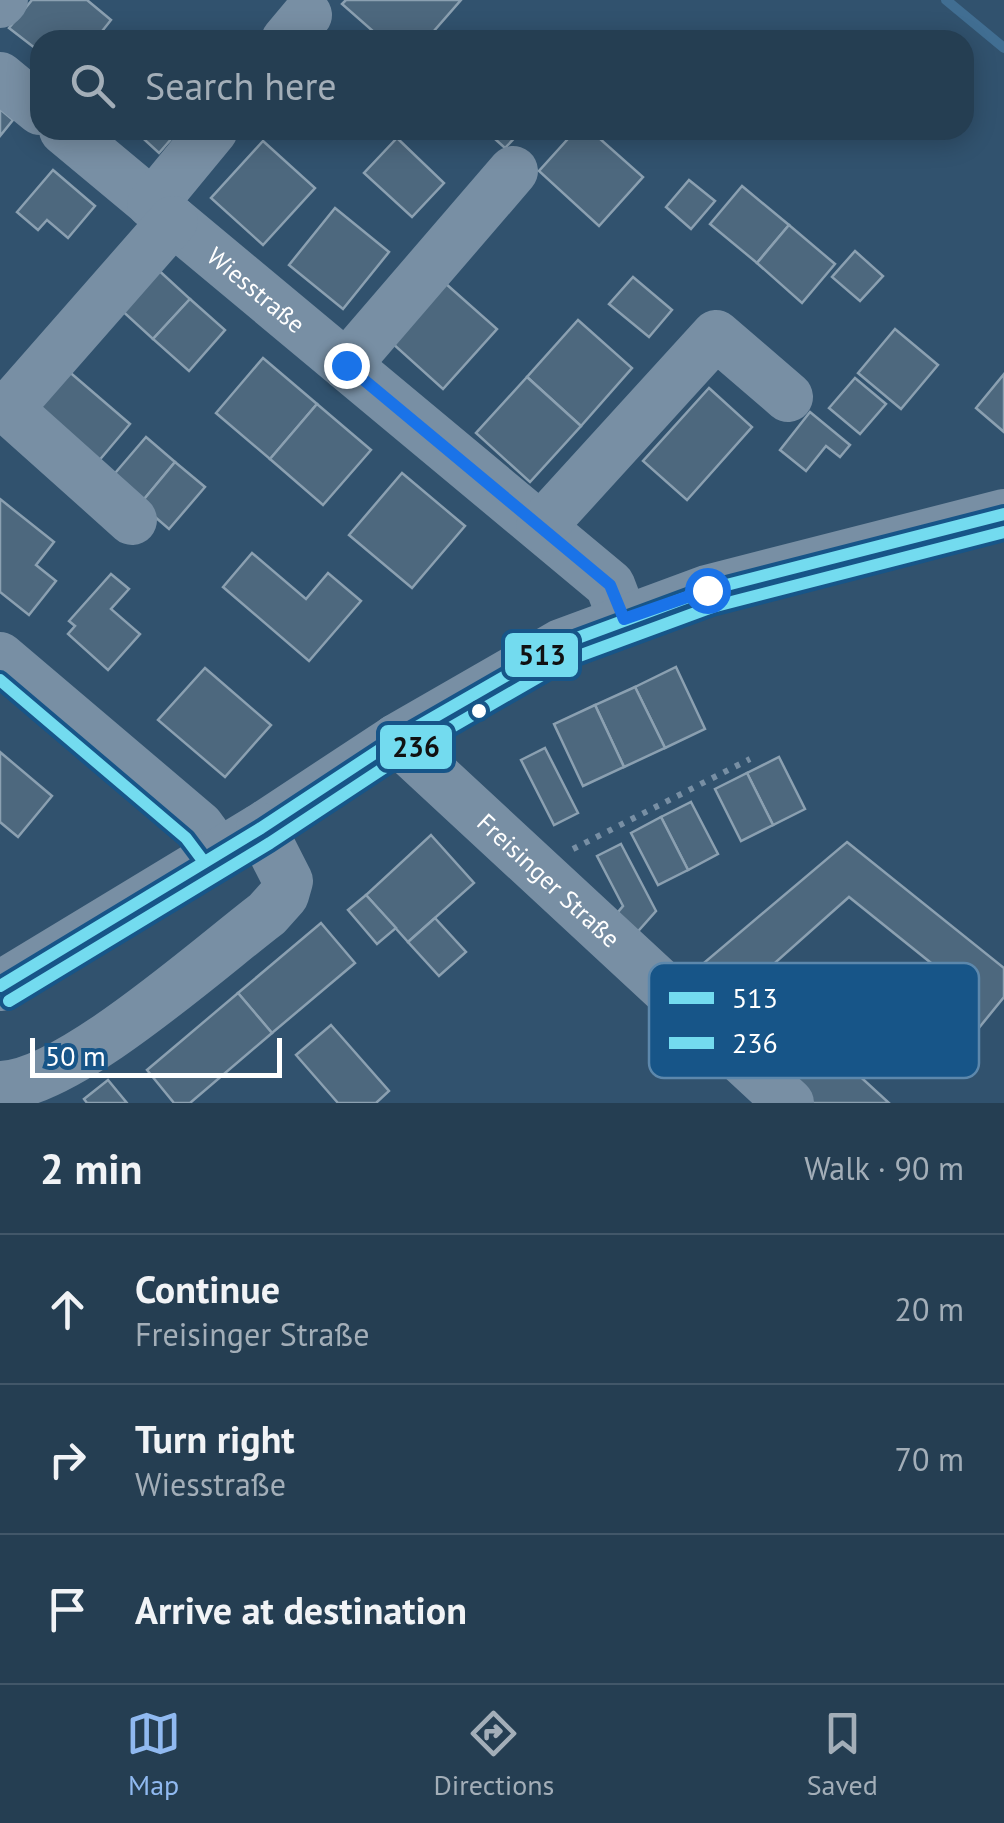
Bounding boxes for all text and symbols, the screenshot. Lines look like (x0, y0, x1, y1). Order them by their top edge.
search box (30, 30, 974, 140)
icon: search (65, 58, 120, 113)
text: Search here (145, 61, 337, 110)
street label: Wiesstraße (200, 240, 312, 340)
route end (324, 343, 370, 389)
route start (685, 568, 731, 614)
line badge: 513 (503, 631, 580, 679)
text: 513 (518, 636, 566, 673)
unlabelled marker (469, 701, 489, 721)
line badge: 236 (378, 723, 454, 771)
text: 236 (392, 728, 440, 765)
street label: Freisinger Straße (470, 806, 627, 954)
legend (649, 963, 979, 1078)
text: 513 (732, 979, 778, 1016)
text: 236 (732, 1024, 778, 1061)
scale bar (30, 1033, 282, 1078)
text: 50 m (45, 1037, 106, 1074)
text: 2 min (40, 1141, 142, 1196)
text: Walk · 90 m (804, 1147, 964, 1189)
text: Continue (135, 1264, 280, 1313)
icon: ahead (40, 1282, 95, 1337)
text: 20 m (895, 1288, 964, 1330)
text: Freisinger Straße (135, 1313, 369, 1355)
text: Turn right (135, 1414, 295, 1463)
icon: right (40, 1432, 95, 1487)
text: 70 m (895, 1438, 964, 1480)
text: Wiesstraße (135, 1463, 286, 1505)
icon: arrive (40, 1582, 95, 1637)
text: Arrive at destination (135, 1585, 467, 1634)
tab: Map (126, 1706, 181, 1803)
tab: Directions (433, 1706, 554, 1803)
tab: Saved (807, 1706, 878, 1803)

